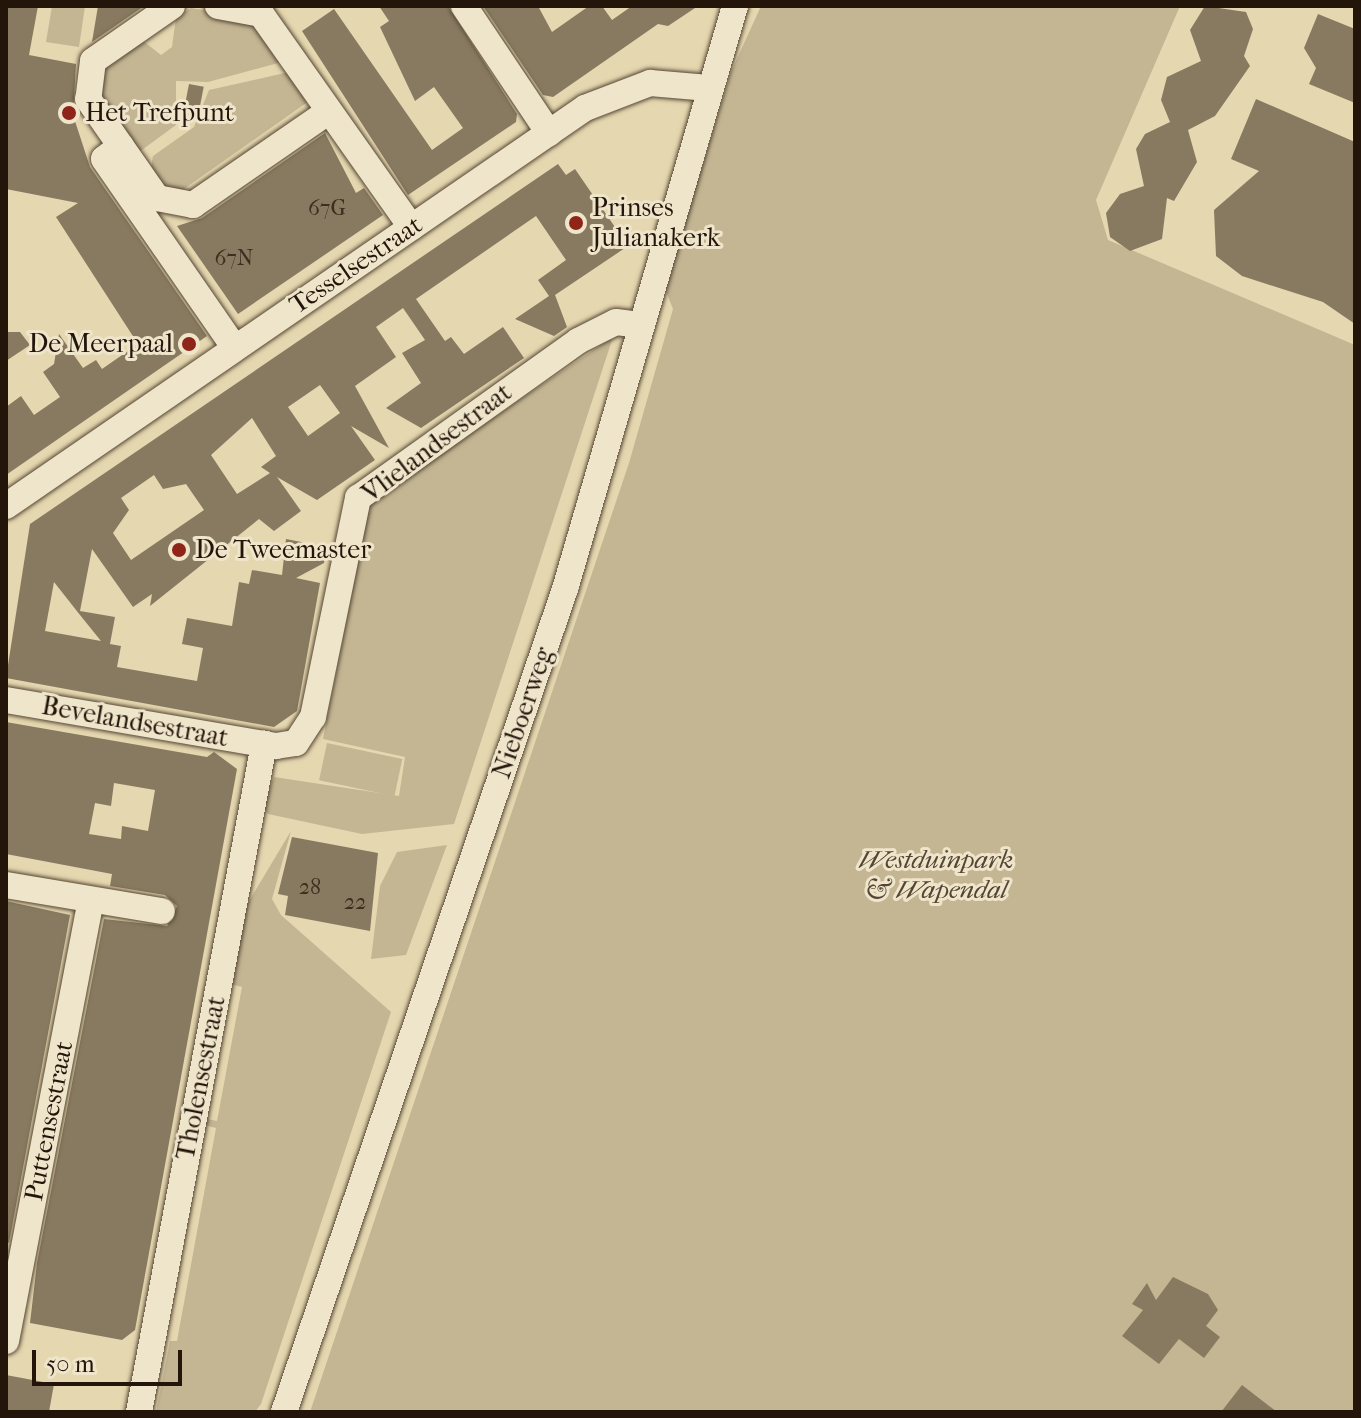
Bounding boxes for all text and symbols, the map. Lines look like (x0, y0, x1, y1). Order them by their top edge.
place label: Het Trefpunt (85, 97, 234, 129)
marker: Het Trefpunt (60, 104, 78, 122)
place label: Prinses Julianakerk (592, 192, 720, 254)
house number: 67G (308, 196, 346, 222)
street label: Tesselsestraat (284, 209, 428, 321)
marker: Prinses Julianakerk (567, 214, 585, 232)
house number: 67N (214, 246, 254, 272)
place label: De Meerpaal (28, 328, 173, 360)
marker: De Meerpaal (180, 335, 198, 353)
street label: Vlielandsestraat (356, 377, 518, 509)
place label: De Tweemaster (195, 534, 371, 566)
marker: De Tweemaster (170, 541, 188, 559)
street label: Nieboerweg (486, 643, 560, 783)
street label: Bevelandsestraat (39, 690, 231, 754)
park label: Westduinpark & Wapendal (859, 844, 1013, 906)
house number: 28 (299, 875, 321, 901)
house number: 22 (344, 890, 366, 916)
street label: Tholensestraat (170, 993, 232, 1163)
street label: Puttensestraat (18, 1038, 80, 1204)
scale bar (36, 1334, 186, 1384)
text: 50 m (46, 1350, 95, 1378)

